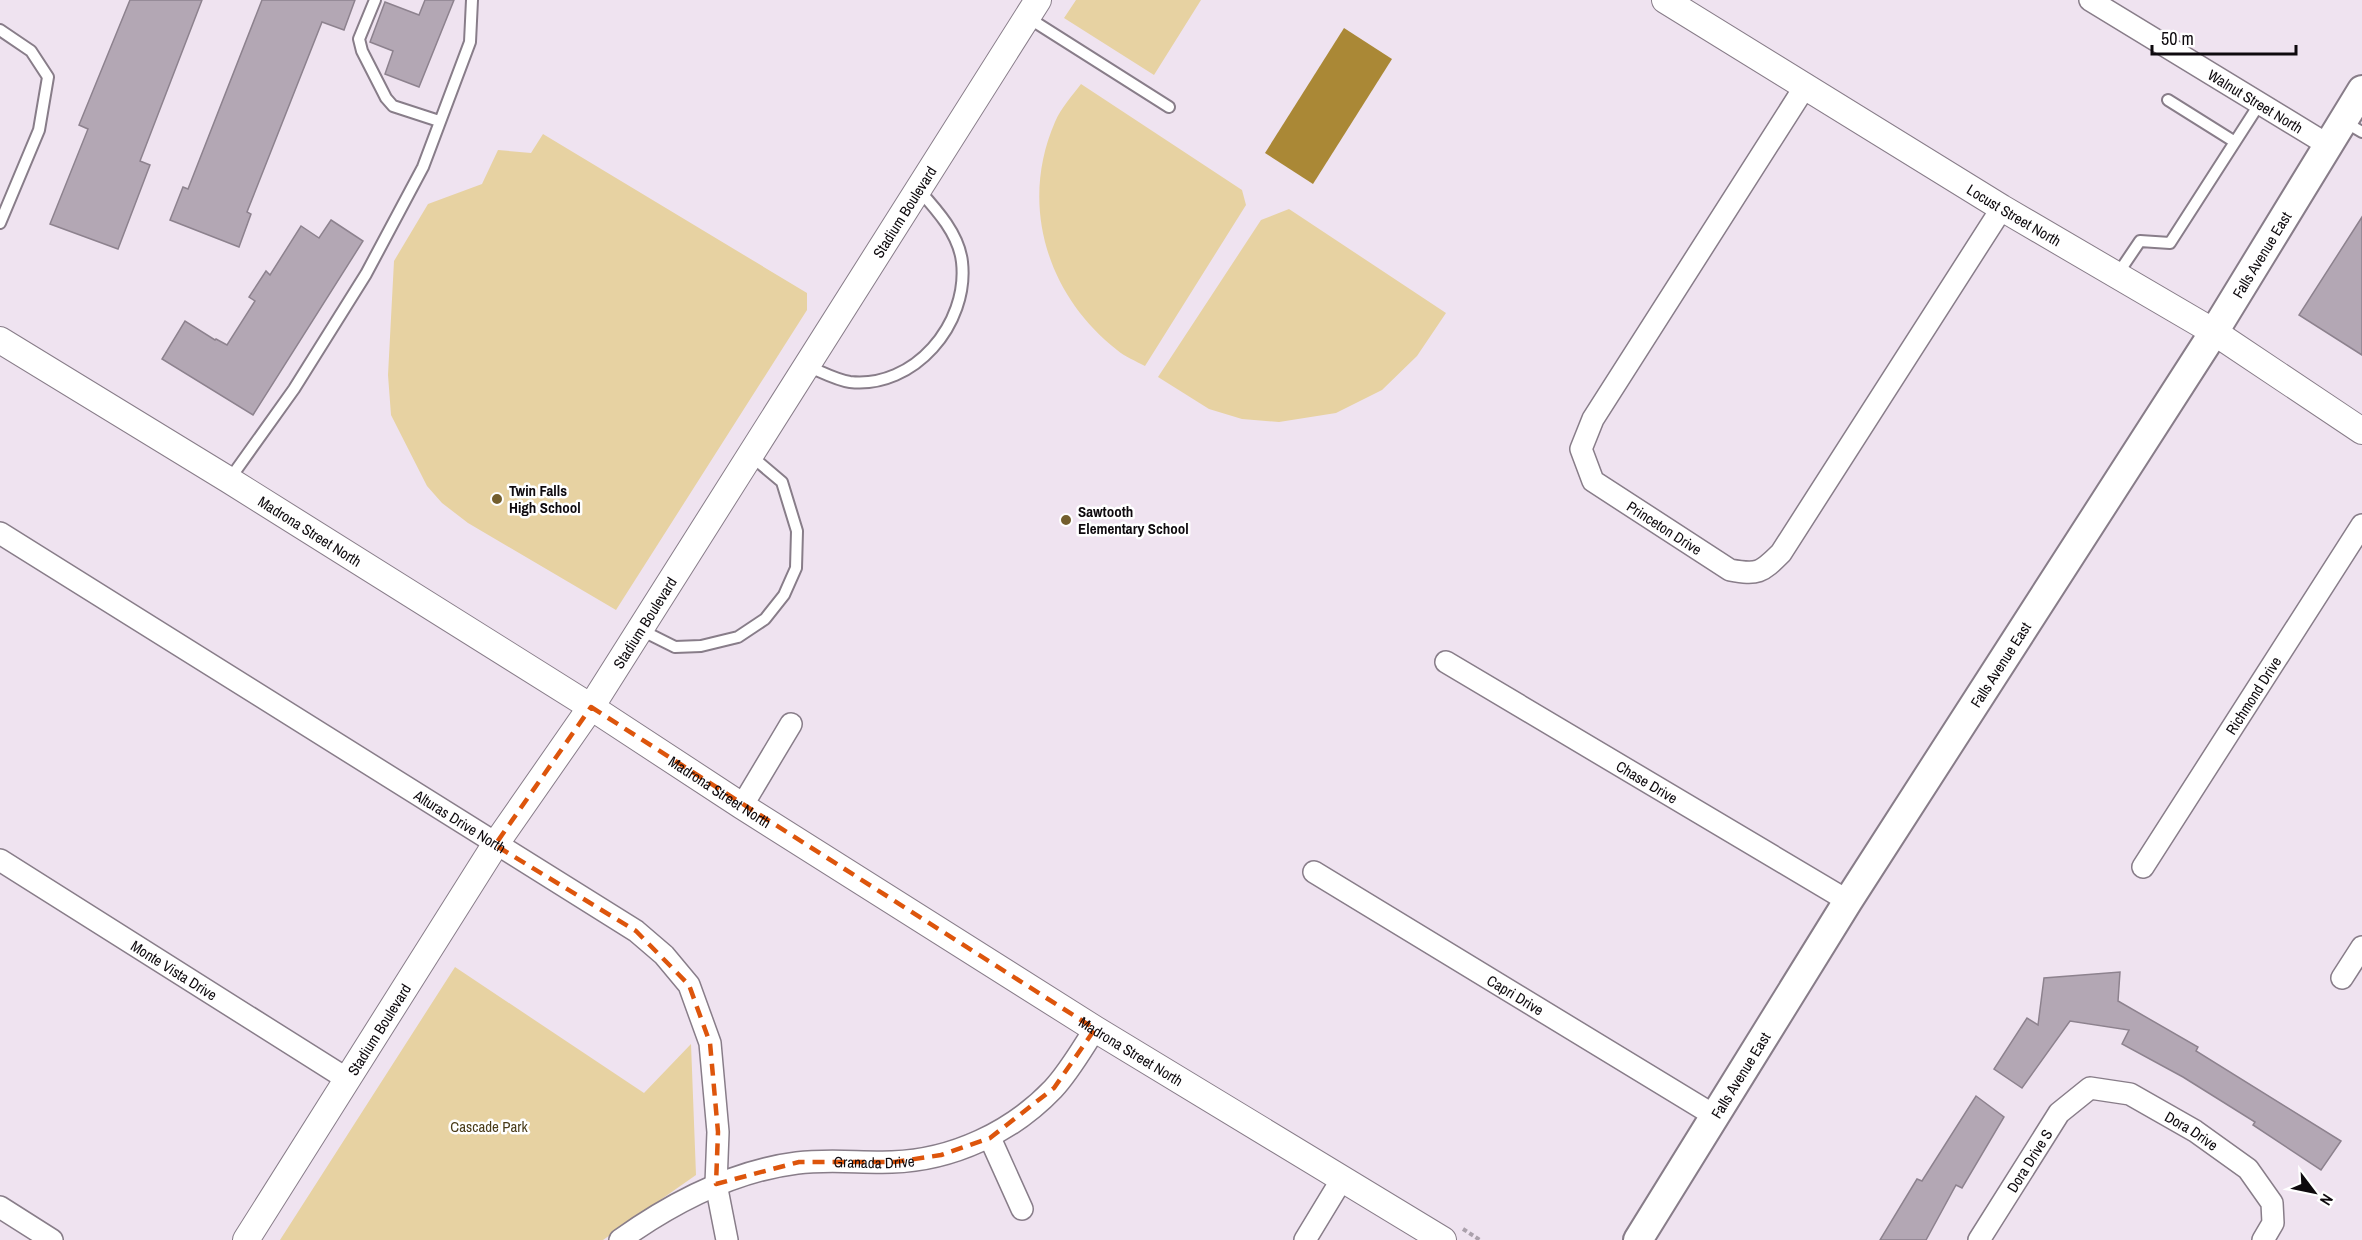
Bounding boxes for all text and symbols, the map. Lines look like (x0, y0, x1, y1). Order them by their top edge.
scale bar (2152, 18, 2296, 56)
text: 50 m (2161, 26, 2194, 51)
street label: Walnut Street North (2204, 64, 2307, 138)
street label: Stadium Boulevard (867, 162, 941, 262)
street label: Locust Street North (1963, 179, 2065, 251)
street label: Falls Avenue East (2227, 207, 2296, 302)
place label: Twin Falls High School (509, 480, 581, 518)
street label: Madrona Street North (254, 490, 366, 571)
marker: Twin Falls High School (490, 492, 504, 506)
street label: Princeton Drive (1623, 495, 1706, 560)
place label: Sawtooth Elementary School (1078, 501, 1189, 539)
marker: Sawtooth Elementary School (1059, 513, 1073, 527)
street label: Stadium Boulevard (608, 573, 681, 672)
street label: Falls Avenue East (1965, 617, 2036, 711)
street label: Richmond Drive (2220, 652, 2286, 738)
street label: Madrona Street North (665, 750, 775, 832)
street label: Chase Drive (1612, 755, 1682, 808)
street label: Alturas Drive North (410, 784, 510, 858)
street label: Monte Vista Drive (127, 935, 222, 1005)
street label: Capri Drive (1483, 969, 1548, 1020)
street label: Stadium Boulevard (342, 979, 416, 1079)
street label: Madrona Street North (1075, 1011, 1187, 1091)
street label: Falls Avenue East (1706, 1028, 1775, 1122)
street label: Dora Drive (2161, 1106, 2223, 1155)
park label: Cascade Park (450, 1116, 528, 1137)
street label: Dora Drive S (2001, 1125, 2057, 1196)
street label: Granada Drive (833, 1150, 916, 1173)
north arrow (2284, 1162, 2344, 1222)
text: N (2315, 1190, 2339, 1210)

